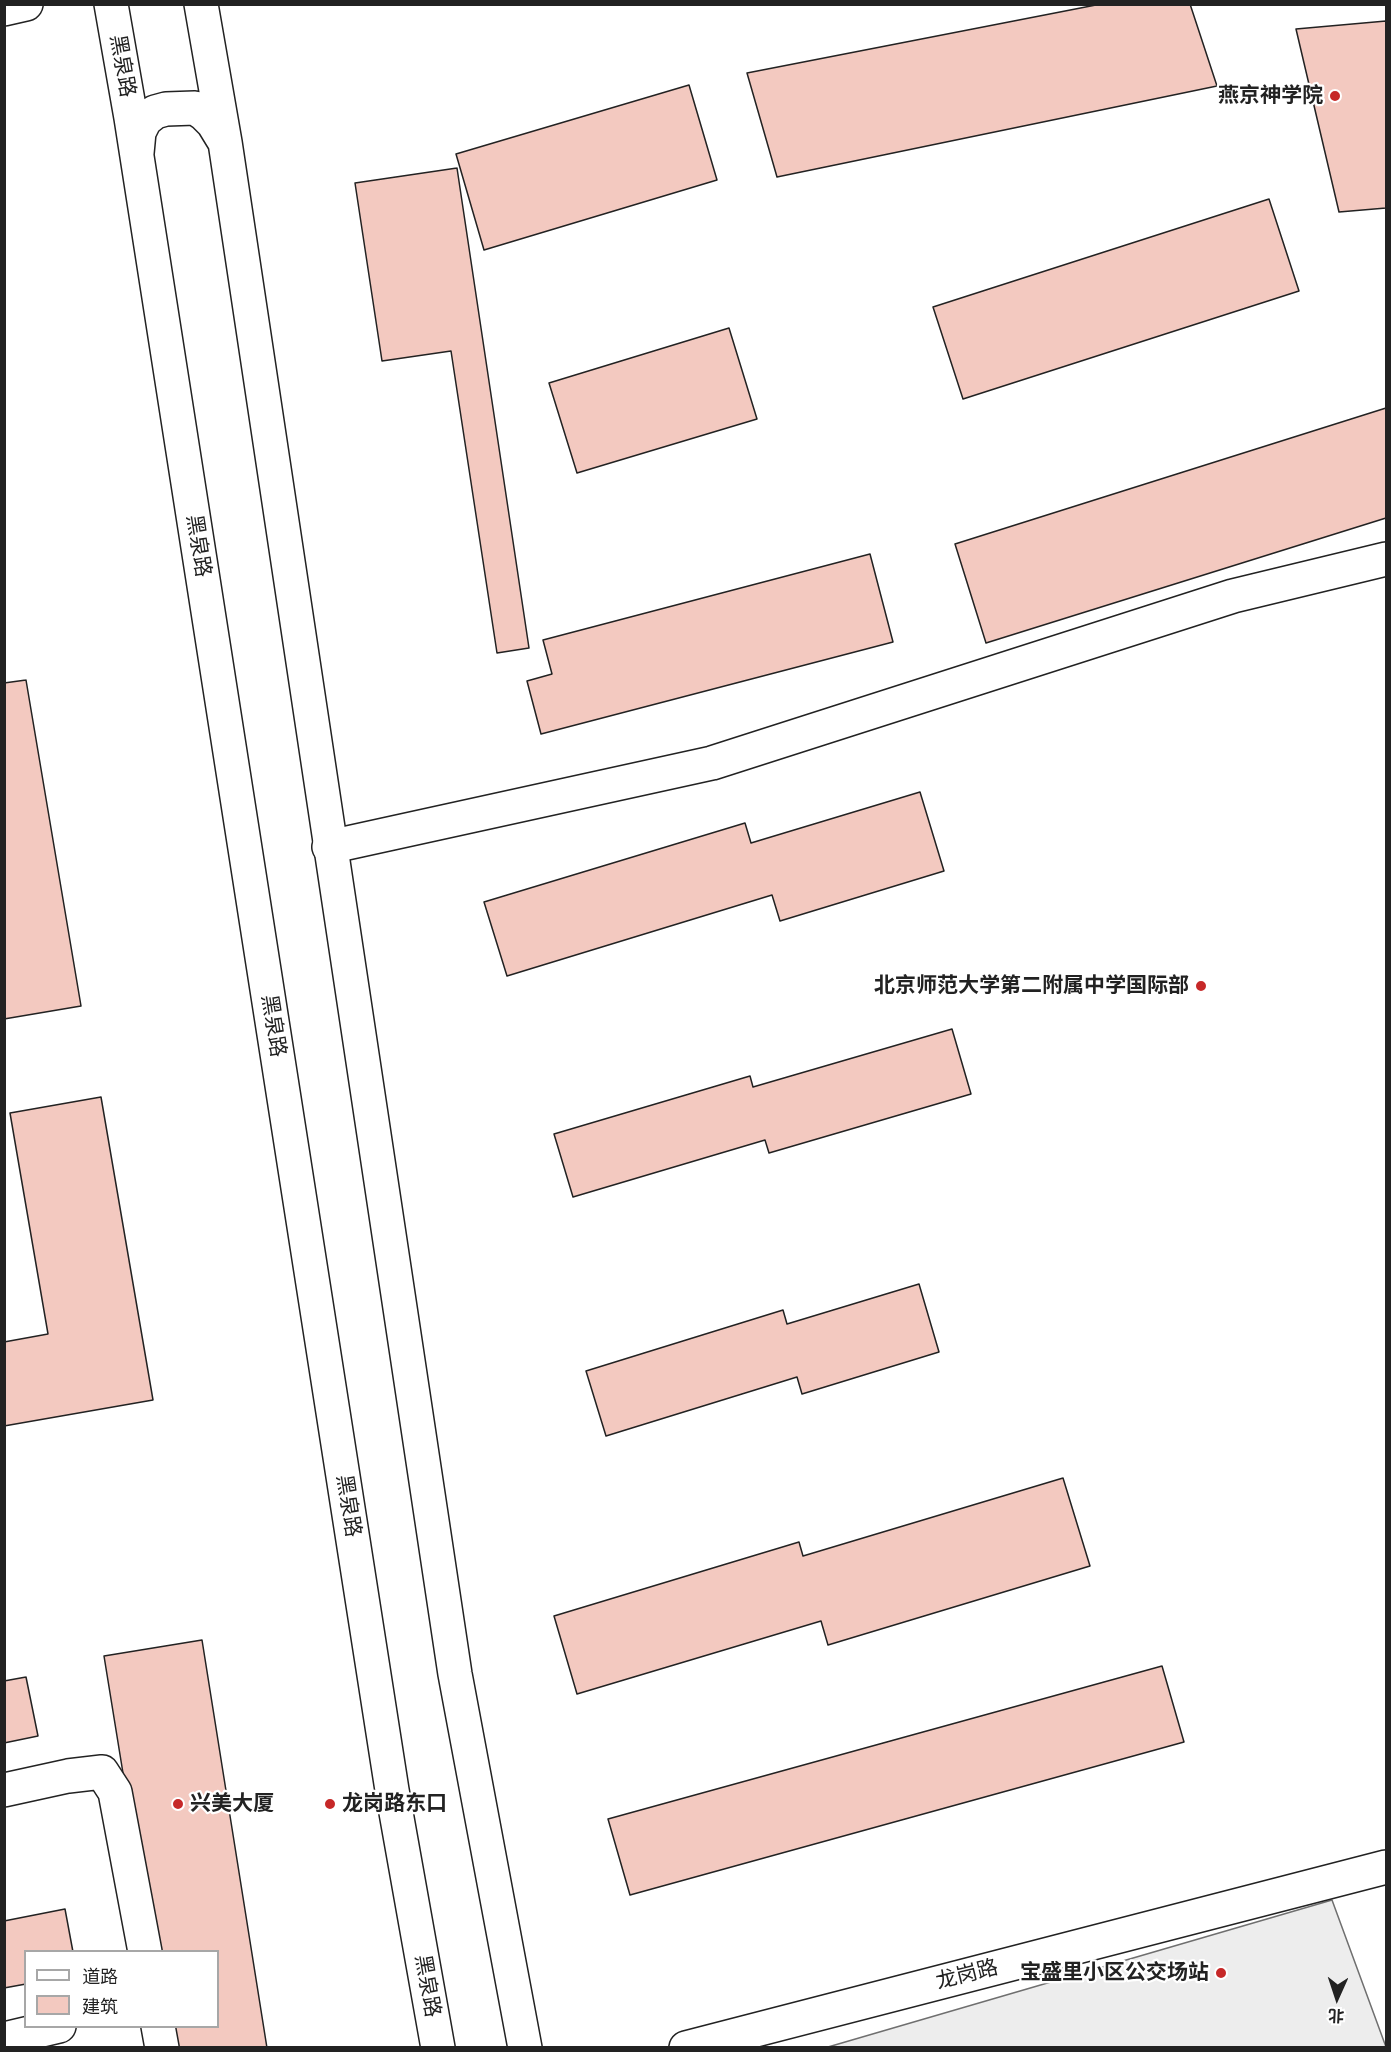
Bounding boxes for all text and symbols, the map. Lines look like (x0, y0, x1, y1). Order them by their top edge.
street label: 黑泉路 (104, 33, 140, 99)
place label: 燕京神学院 (1218, 83, 1323, 109)
marker: 燕京神学院 (1328, 89, 1342, 103)
street label: 黑泉路 (181, 513, 215, 579)
place label: 北京师范大学第二附属中学国际部 (874, 973, 1189, 999)
marker: 北京师范大学第二附属中学国际部 (1194, 979, 1208, 993)
street label: 黑泉路 (256, 993, 290, 1059)
street label: 黑泉路 (331, 1473, 365, 1539)
place label: 兴美大厦 (190, 1791, 274, 1817)
place label: 龙岗路东口 (342, 1791, 447, 1817)
marker: 兴美大厦 (171, 1797, 185, 1811)
marker: 龙岗路东口 (323, 1797, 337, 1811)
legend (24, 1950, 219, 2028)
street label: 黑泉路 (409, 1953, 445, 2019)
street label: 龙岗路 (933, 1955, 1001, 1995)
place label: 宝盛里小区公交场站 (1020, 1960, 1209, 1986)
text: 道路 (82, 1964, 118, 1988)
marker: 宝盛里小区公交场站 (1214, 1966, 1228, 1980)
north arrow (1307, 1968, 1367, 2028)
text: 建筑 (82, 1994, 118, 2018)
text: 北 (1327, 2005, 1345, 2027)

